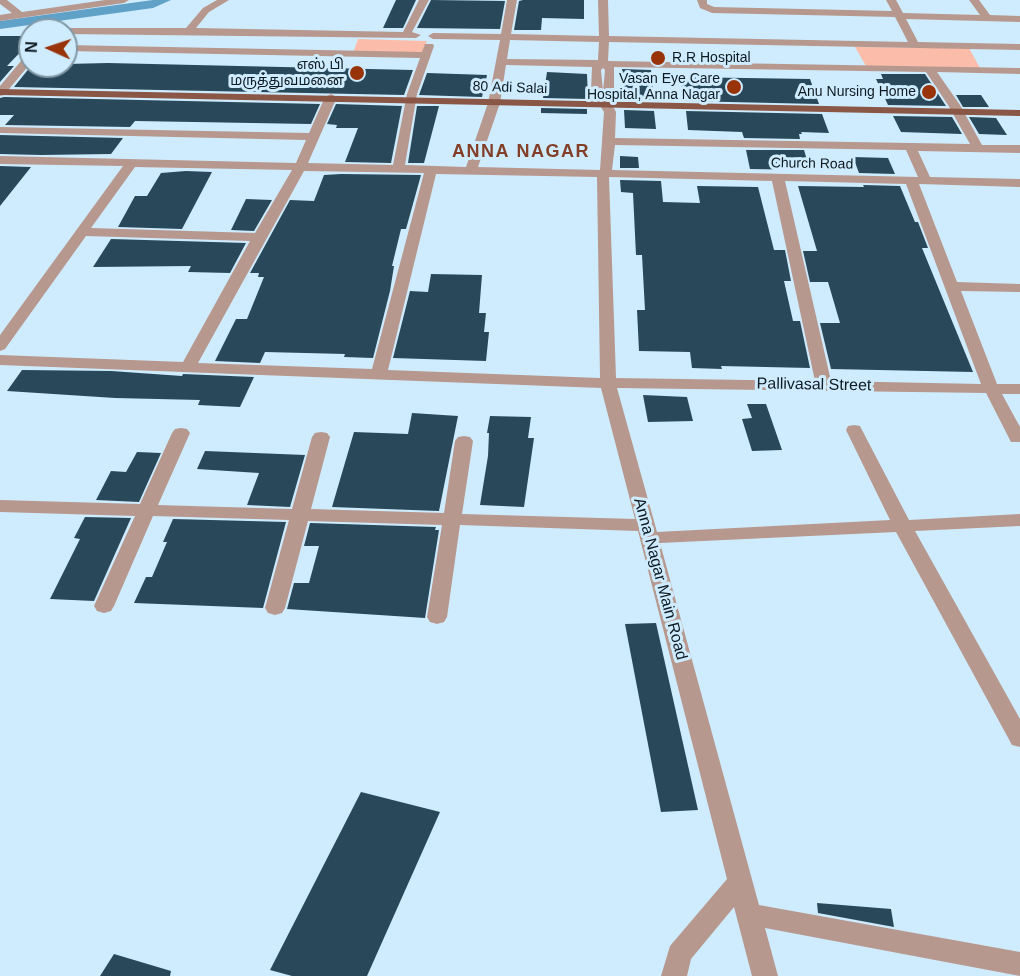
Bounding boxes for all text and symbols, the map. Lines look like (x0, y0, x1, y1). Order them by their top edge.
north arrow (18, 18, 78, 78)
text: N (23, 41, 40, 53)
marker: R.R Hospital (649, 49, 667, 67)
place label: R.R Hospital (672, 50, 751, 66)
place label: எஸ் பி மருத்துவமனை (230, 57, 344, 90)
marker: எஸ் பி மருத்துவமனை (348, 64, 366, 82)
place label: Vasan Eye Care Hospital, Anna Nagar (587, 71, 720, 104)
street label: 80 Adi Salai (472, 78, 548, 98)
marker: Vasan Eye Care Hospital, Anna Nagar (725, 78, 743, 96)
marker: Anu Nursing Home (920, 83, 938, 101)
place label: Anu Nursing Home (798, 84, 916, 100)
district label: ANNA NAGAR (452, 141, 590, 163)
street label: Church Road (771, 155, 853, 173)
street label: Pallivasal Street (756, 374, 872, 396)
street label: Anna Nagar Main Road (629, 496, 691, 662)

